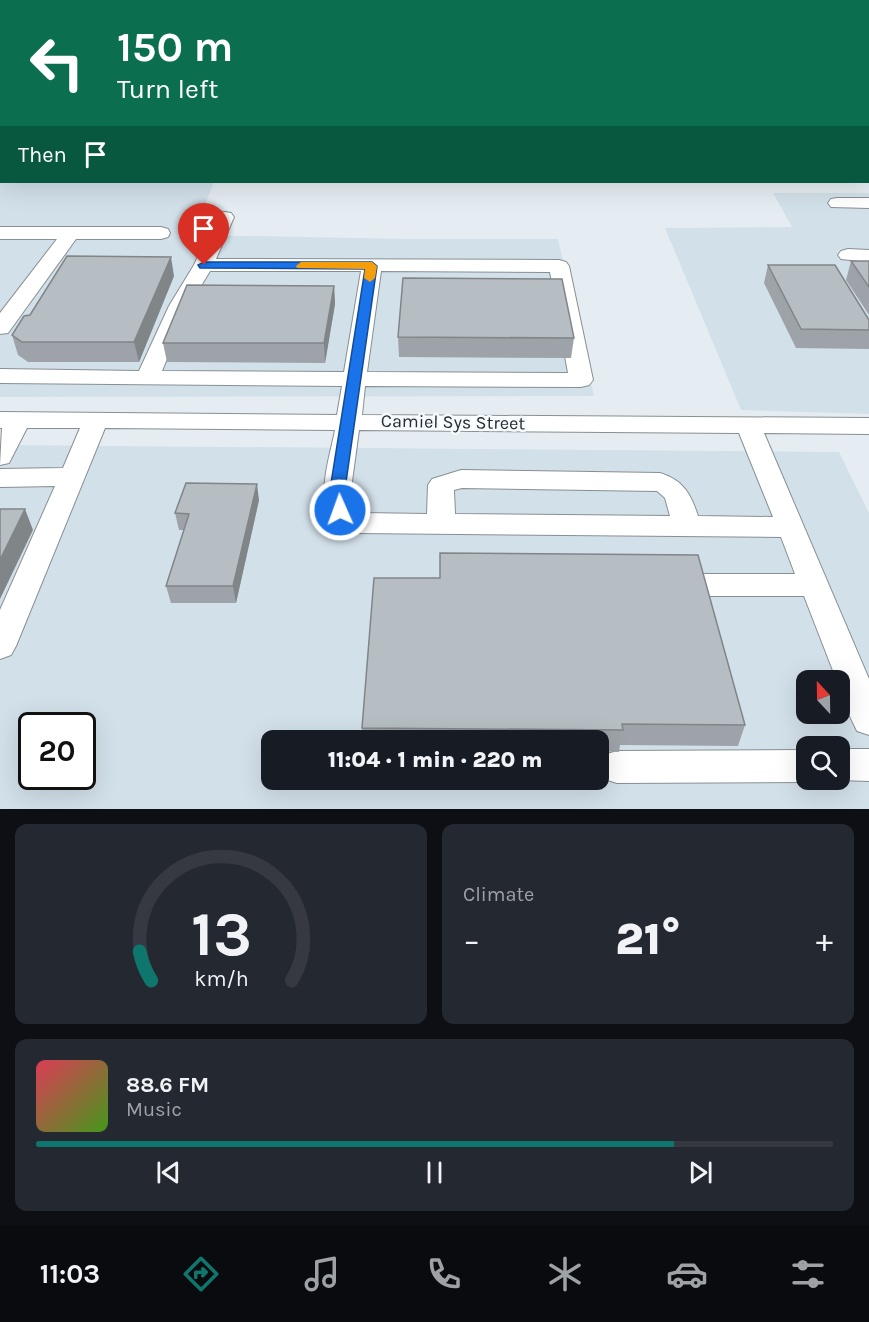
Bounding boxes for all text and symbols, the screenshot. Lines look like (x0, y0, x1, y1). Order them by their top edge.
text: 150 m (117, 22, 233, 72)
icon: left (18, 24, 96, 102)
text: Turn left (117, 73, 218, 105)
icon: arrive (79, 138, 112, 171)
text: Then (18, 142, 67, 168)
pin (178, 203, 229, 265)
icon: arrive (187, 212, 220, 245)
street label: Camiel Sys Street (381, 410, 525, 434)
position arrow (308, 478, 372, 542)
north arrow (796, 670, 850, 724)
map controls (796, 670, 850, 790)
speed limit sign: 20 (18, 712, 96, 790)
button: search (796, 736, 850, 790)
text: 11:04 · 1 min · 220 m (328, 747, 542, 773)
text: Climate (463, 883, 534, 906)
text: 13 (190, 898, 252, 971)
text: 21° (615, 913, 681, 965)
text: − (463, 921, 480, 959)
text: + (816, 921, 833, 959)
text: km/h (194, 966, 248, 991)
text: 88.6 FM (126, 1072, 209, 1098)
text: Music (126, 1098, 182, 1121)
icon: previous (152, 1156, 185, 1189)
icon: pause (418, 1156, 451, 1189)
icon: next (684, 1156, 717, 1189)
icon: directions (180, 1253, 222, 1295)
icon: music (301, 1253, 343, 1295)
icon: phone (423, 1253, 465, 1295)
icon: climate (544, 1253, 586, 1295)
icon: car (666, 1253, 708, 1295)
icon: filters (787, 1253, 829, 1295)
text: 11:03 (40, 1258, 100, 1290)

